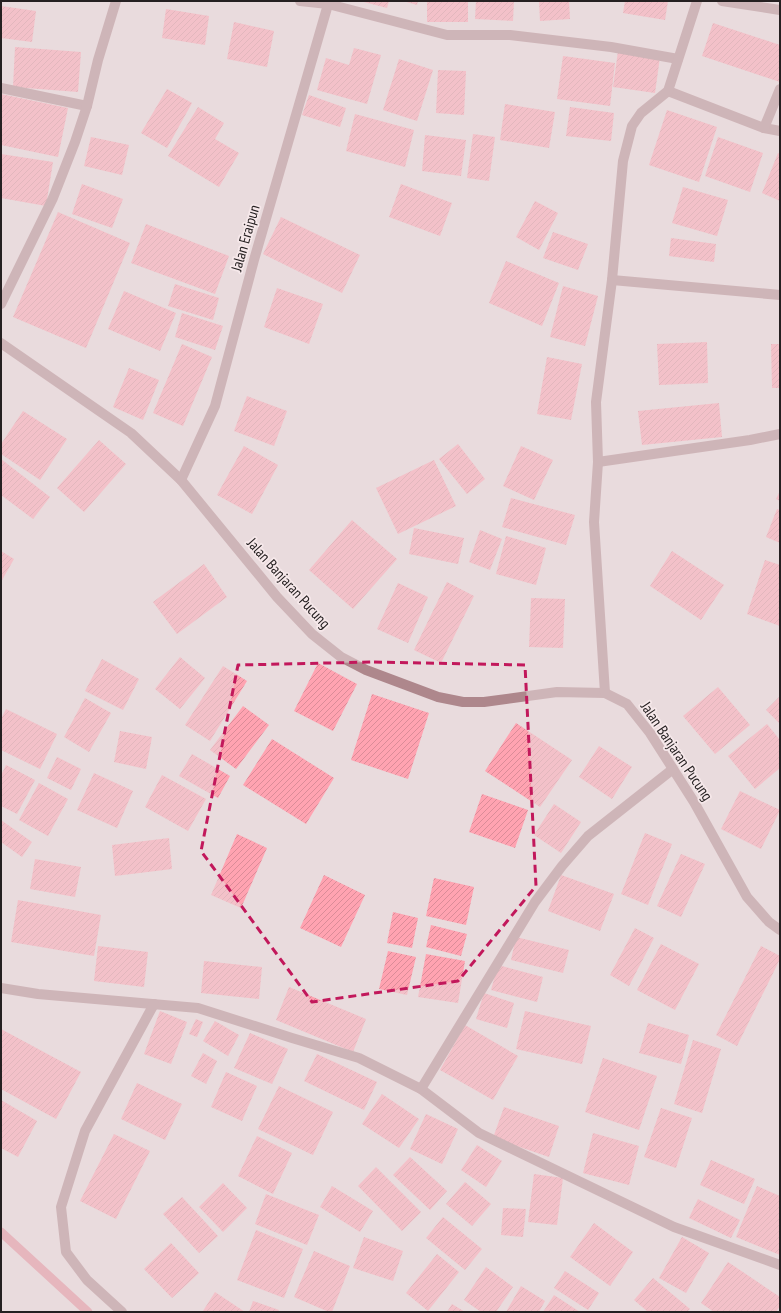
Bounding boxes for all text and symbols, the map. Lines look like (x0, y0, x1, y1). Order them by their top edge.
street label: Jalan Eraipun (226, 203, 264, 274)
street label: Jalan Banjaran Pucung (243, 533, 335, 632)
street label: Jalan Banjaran Pucung (636, 697, 717, 804)

